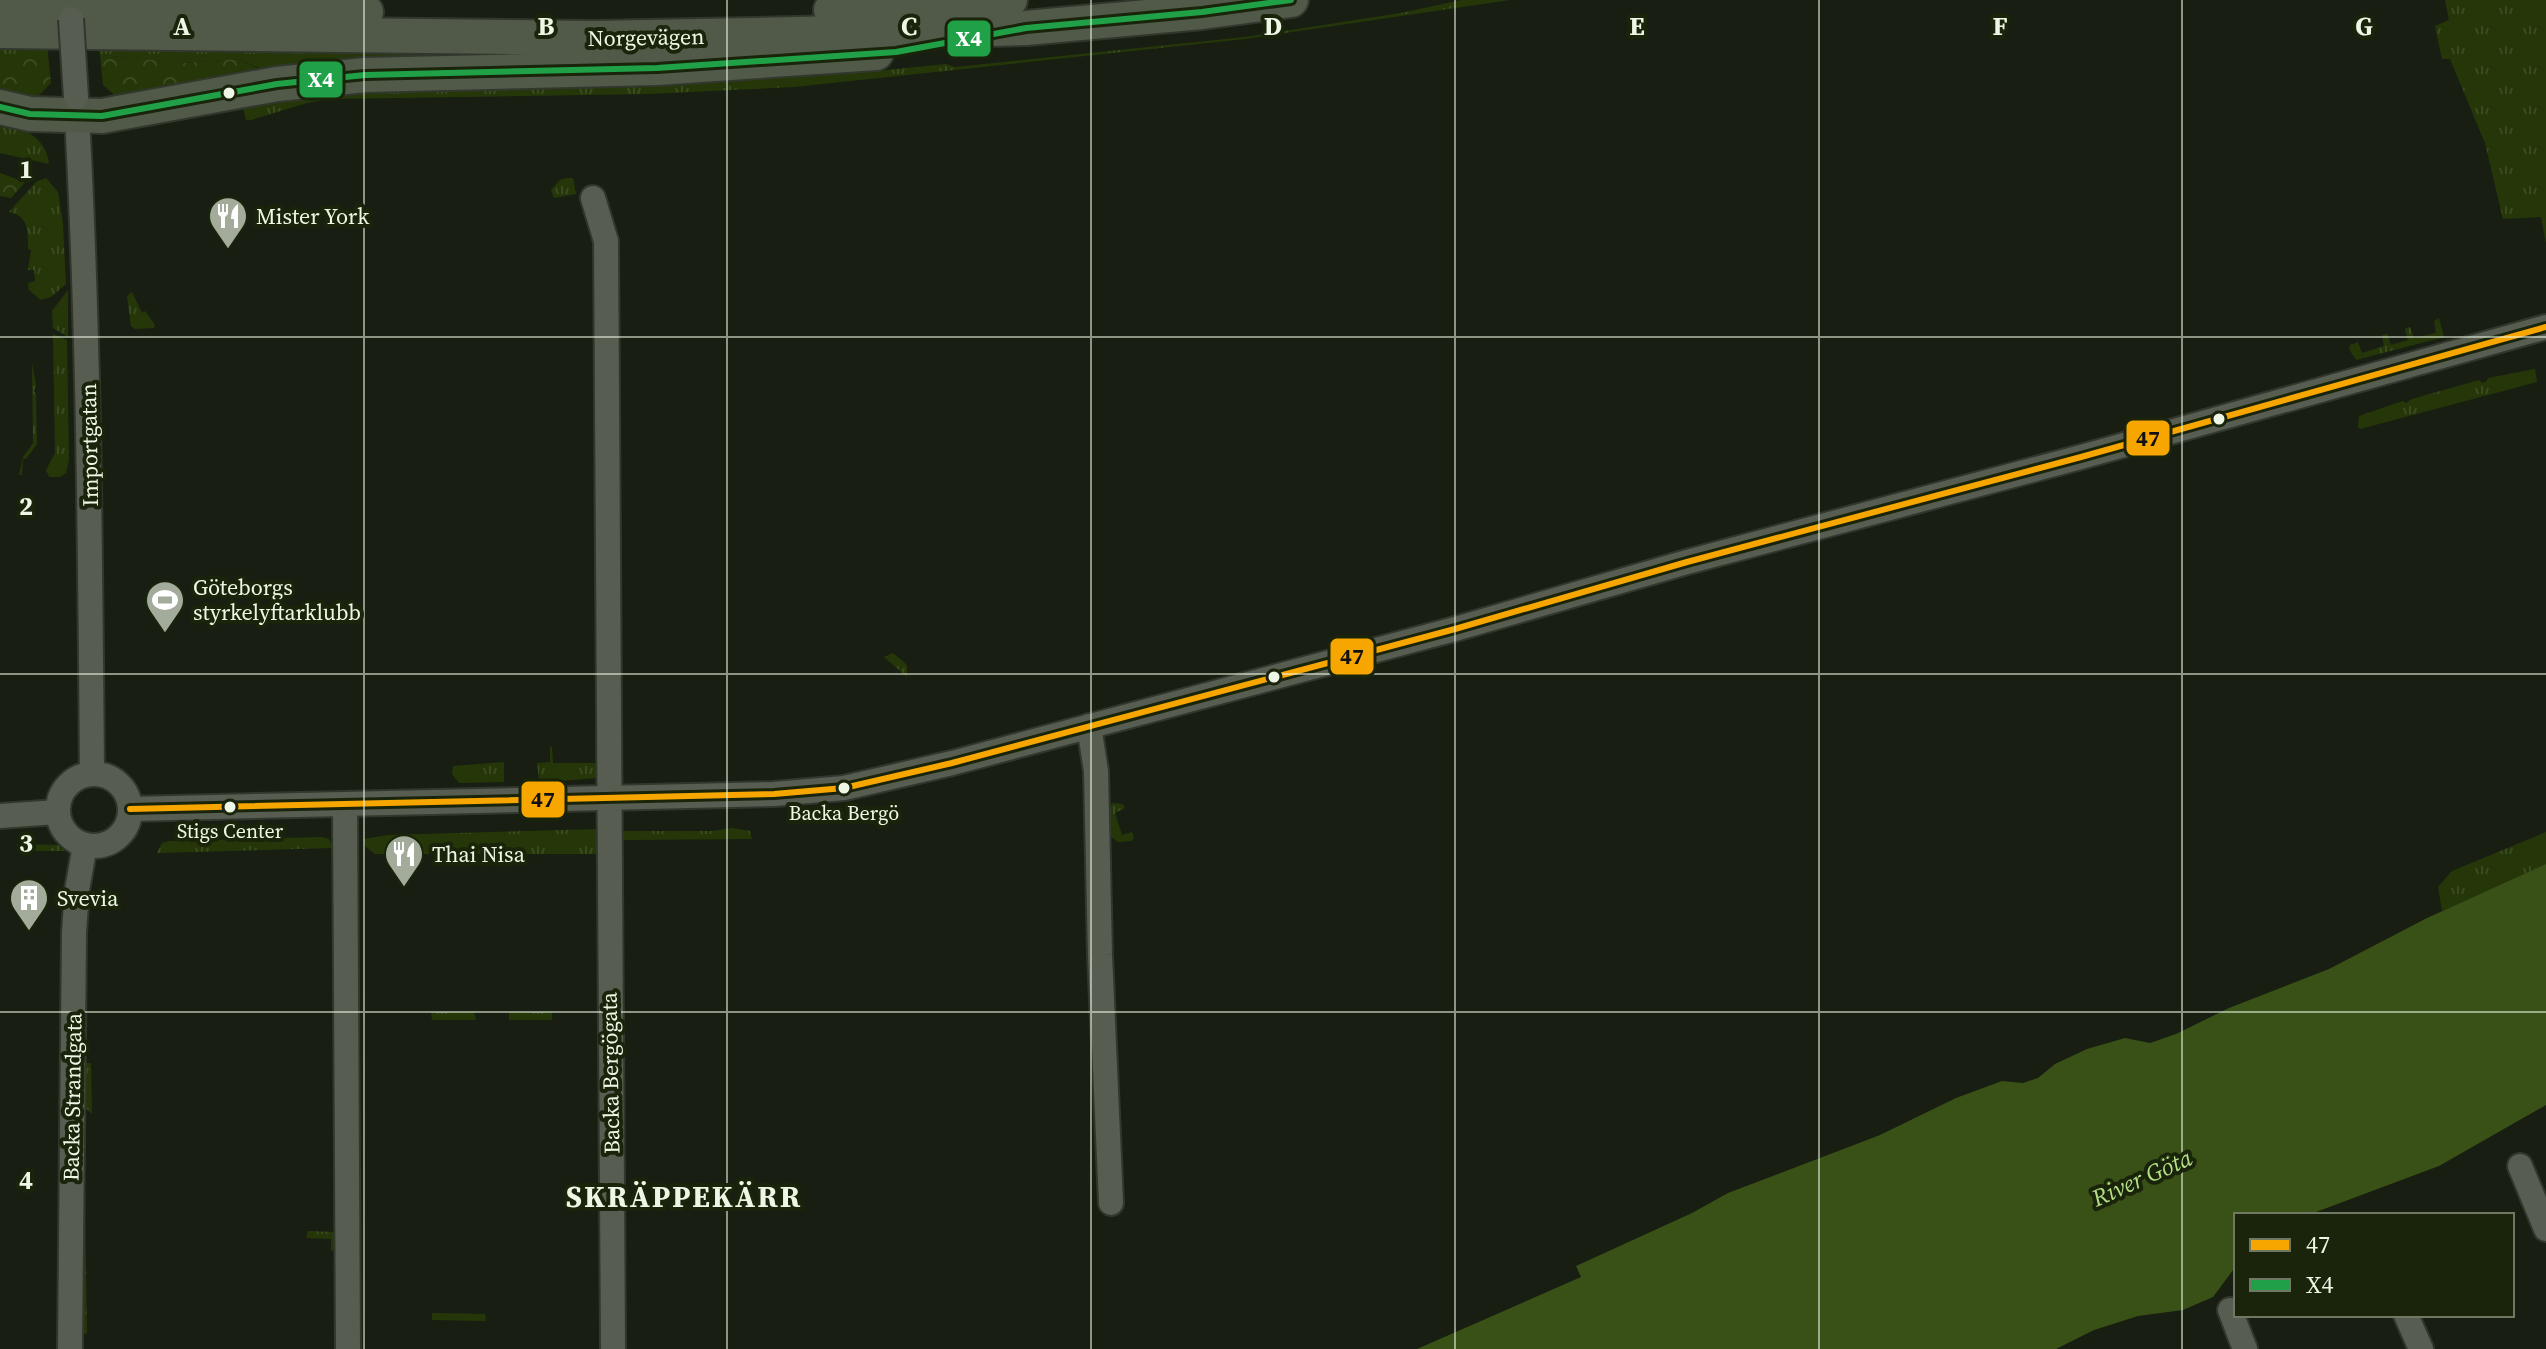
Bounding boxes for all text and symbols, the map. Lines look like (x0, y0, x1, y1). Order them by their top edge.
text: A (173, 8, 191, 44)
text: B (538, 8, 555, 44)
text: C (901, 8, 917, 44)
text: D (1264, 8, 1282, 44)
text: E (1629, 8, 1645, 44)
text: F (1992, 8, 2008, 44)
text: G (2355, 8, 2373, 44)
line badge: X4 (946, 19, 992, 58)
street label: Norgevägen (587, 21, 705, 53)
text: X4 (956, 23, 982, 53)
line badge: X4 (298, 60, 344, 99)
text: X4 (308, 64, 334, 94)
unlabelled marker (221, 85, 237, 101)
text: 1 (19, 151, 33, 187)
restaurant icon: Mister York (207, 195, 249, 250)
place label: Mister York (256, 201, 370, 231)
street label: Importgatan (73, 383, 105, 507)
unlabelled marker (2211, 411, 2227, 427)
line badge: 47 (2125, 419, 2171, 457)
text: 47 (2136, 423, 2160, 453)
text: 2 (19, 488, 33, 524)
place label: Göteborgs styrkelyftarklubb (193, 572, 361, 627)
sports icon: Göteborgs styrkelyftarklubb (144, 579, 186, 634)
line badge: 47 (1329, 637, 1375, 676)
text: 47 (1340, 641, 1364, 671)
unlabelled marker (1266, 669, 1282, 685)
line badge: 47 (520, 780, 566, 819)
marker: Backa Bergö (836, 780, 852, 796)
text: 47 (531, 784, 555, 814)
marker: Stigs Center (222, 799, 238, 815)
place label: Backa Bergö (789, 799, 899, 827)
place label: Stigs Center (177, 817, 284, 845)
text: 3 (19, 825, 33, 861)
restaurant icon: Thai Nisa (383, 833, 425, 888)
place label: Thai Nisa (432, 839, 526, 869)
building icon: Svevia (8, 877, 50, 932)
place label: Svevia (57, 883, 119, 913)
street label: Backa Bergögata (594, 991, 626, 1154)
street label: Backa Strandgata (56, 1012, 88, 1181)
water label: River Göta (2085, 1141, 2198, 1215)
text: 4 (19, 1162, 33, 1198)
district label: SKRÄPPEKÄRR (566, 1176, 802, 1217)
legend (2234, 1213, 2514, 1317)
text: 47 (2306, 1228, 2330, 1261)
text: X4 (2306, 1268, 2334, 1301)

